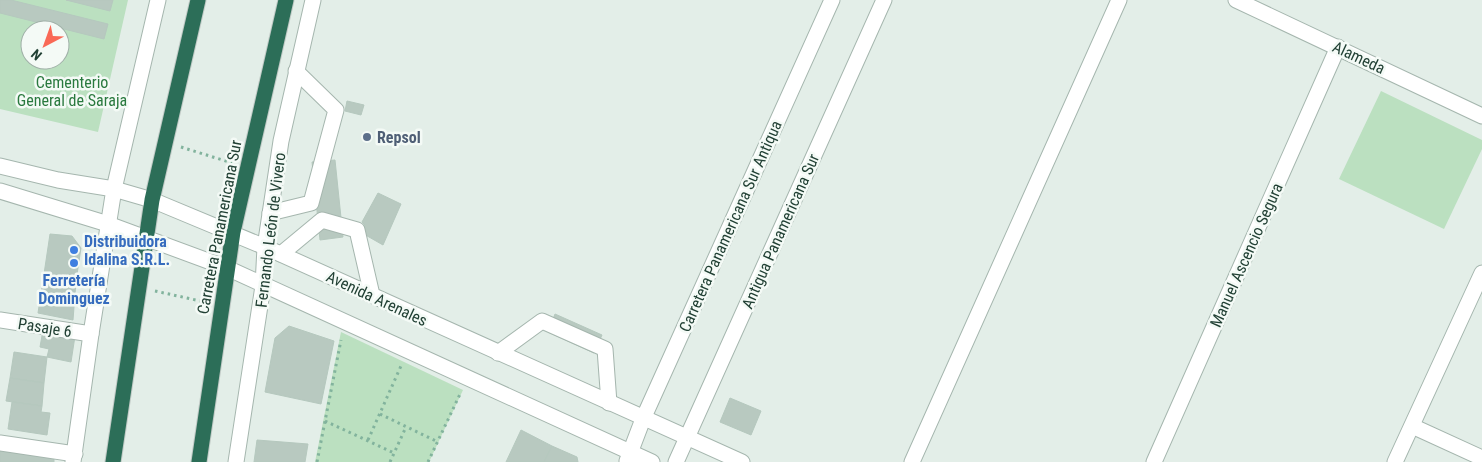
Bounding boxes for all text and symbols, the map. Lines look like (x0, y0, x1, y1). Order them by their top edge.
north arrow (20, 20, 70, 70)
street label: Alameda (1330, 37, 1388, 78)
text: N (28, 46, 45, 64)
park label: Cementerio General de Saraja (17, 73, 127, 110)
street label: Carretera Panamericana Sur Antiqua (675, 118, 786, 335)
place label: Repsol (377, 128, 421, 147)
marker: Repsol (361, 131, 373, 143)
street label: Carretera Panamericana Sur (193, 138, 246, 316)
street label: Fernando León de Vivero (252, 151, 289, 309)
street label: Antigua Panamericana Sur (738, 151, 823, 312)
street label: Manuel Ascencio Segura (1206, 180, 1287, 330)
place label: Distribuidora Idalina S.R.L. (84, 232, 170, 269)
marker: Distribuidora Idalina S.R.L. (68, 244, 80, 256)
marker: Ferretería Dominguez (68, 257, 80, 269)
street label: Avenida Arenales (323, 267, 430, 330)
place label: Ferretería Dominguez (38, 271, 110, 308)
street label: Pasaje 6 (17, 314, 73, 341)

